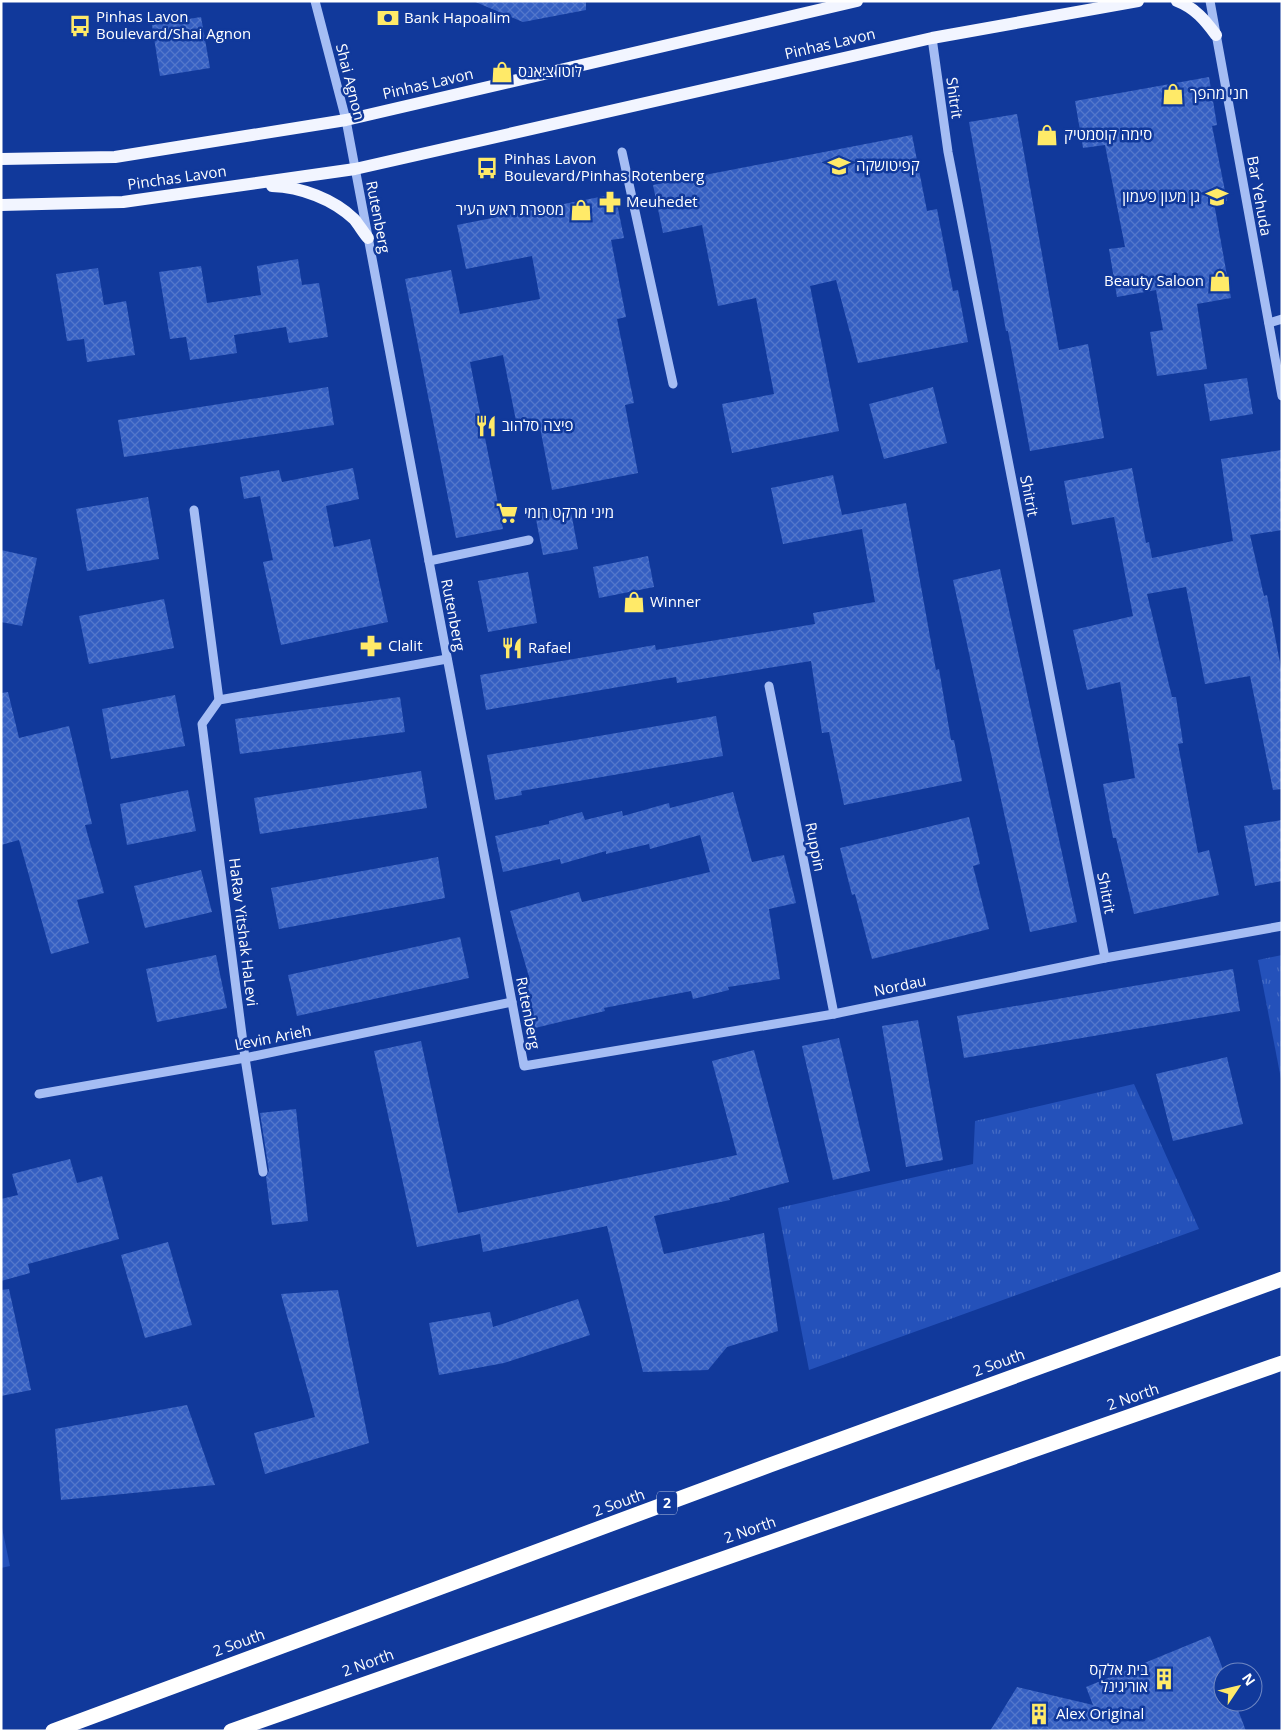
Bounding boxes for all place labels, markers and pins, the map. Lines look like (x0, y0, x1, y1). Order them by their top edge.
bank icon: Bank Hapoalim (375, 5, 401, 31)
place label: Pinhas Lavon Boulevard/Shai Agnon (96, 6, 251, 43)
place label: Bank Hapoalim (404, 7, 510, 27)
bus stop icon: Pinhas Lavon Boulevard/Shai Agnon (67, 13, 93, 39)
shop icon: לוטו צ'אנס (489, 59, 515, 85)
place label: לוטו צ'אנס (518, 61, 582, 81)
shop icon: חני מהפך (1160, 81, 1186, 107)
place label: חני מהפך (1190, 83, 1248, 103)
shop icon: סימה קוסמטיק (1034, 122, 1060, 148)
place label: סימה קוסמטיק (1064, 124, 1152, 144)
place label: Pinhas Lavon Boulevard/Pinhas Rotenberg (504, 148, 704, 185)
school or university icon: קפיטושקה (826, 153, 852, 179)
bus stop icon: Pinhas Lavon Boulevard/Pinhas Rotenberg (474, 155, 500, 181)
place label: קפיטושקה (856, 155, 920, 175)
school or university icon: גן מעון פעמון (1204, 184, 1230, 210)
place label: גן מעון פעמון (1122, 186, 1200, 206)
pharmacy icon: Meuhedet (597, 189, 623, 215)
place label: Meuhedet (626, 191, 698, 211)
shop icon: מספרת ראש העיר (568, 197, 594, 223)
place label: מספרת ראש העיר (456, 199, 564, 219)
shop icon: Beauty Saloon (1207, 268, 1233, 294)
place label: Beauty Saloon (1104, 270, 1204, 290)
restaurant icon: פיצה סלהוב (473, 413, 499, 439)
place label: פיצה סלהוב (502, 415, 574, 435)
supermarket icon: מיני מרקט רומי (494, 500, 520, 526)
place label: מיני מרקט רומי (524, 502, 614, 522)
shop icon: Winner (621, 589, 647, 615)
place label: Winner (650, 591, 701, 611)
pharmacy icon: Clalit (358, 633, 384, 659)
place label: Clalit (388, 635, 423, 655)
restaurant icon: Rafael (499, 635, 525, 661)
place label: Rafael (528, 637, 571, 657)
place label: בית אלקס אוריגינל (1089, 1659, 1148, 1696)
building icon: בית אלקס אוריגינל (1151, 1666, 1177, 1692)
building icon: Alex Original (1026, 1701, 1052, 1727)
place label: Alex Original (1056, 1703, 1144, 1723)

